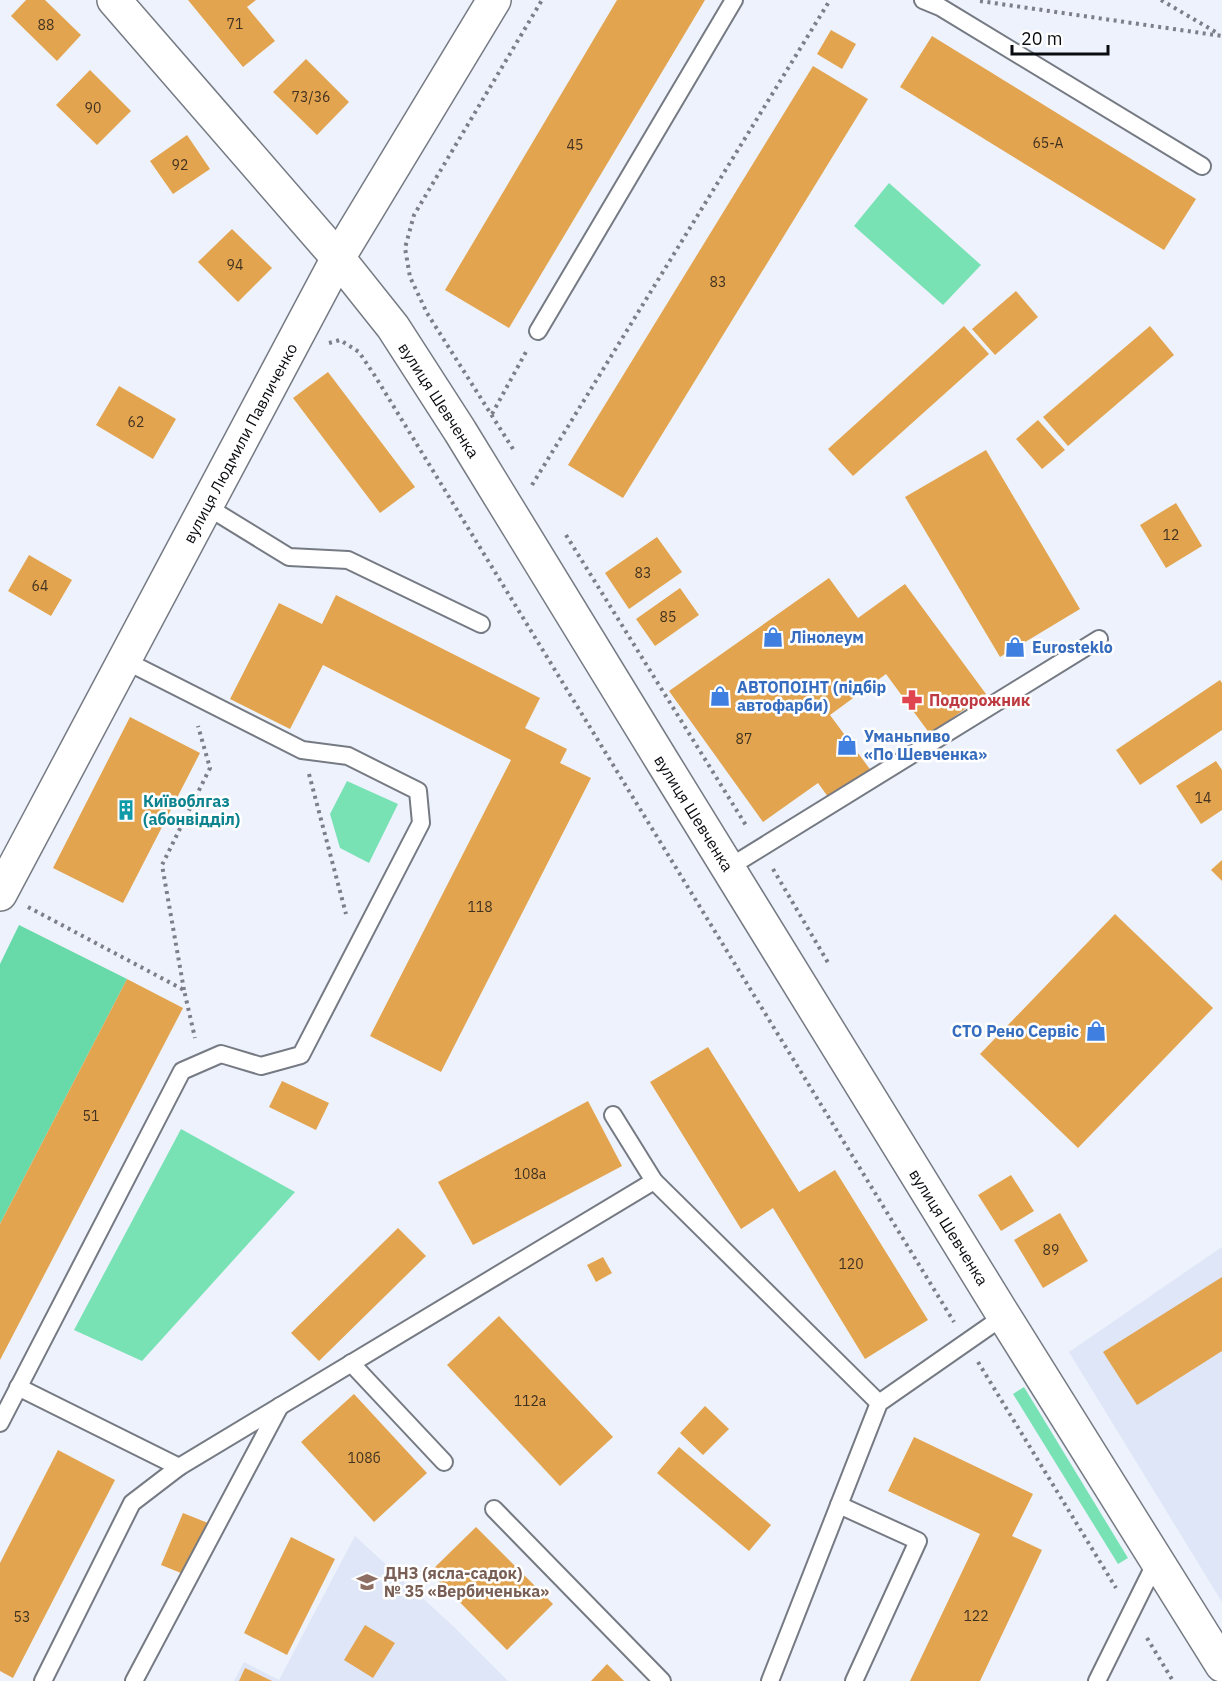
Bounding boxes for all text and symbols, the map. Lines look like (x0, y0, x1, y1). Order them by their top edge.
house number: 71 (227, 15, 243, 33)
house number: 88 (38, 16, 54, 34)
scale bar (1012, 18, 1108, 56)
text: 20 m (1021, 27, 1063, 50)
house number: 73/36 (292, 88, 330, 106)
house number: 90 (85, 99, 101, 117)
house number: 65-А (1032, 134, 1064, 152)
house number: 45 (567, 136, 583, 154)
house number: 92 (172, 156, 188, 174)
house number: 94 (227, 256, 243, 274)
house number: 83 (710, 273, 726, 291)
street label: вулиця Шевченка (394, 338, 484, 462)
street label: вулиця Людмили Павличенко (179, 339, 301, 547)
house number: 62 (128, 413, 144, 431)
house number: 12 (1163, 526, 1179, 544)
house number: 83 (635, 564, 651, 582)
house number: 64 (32, 577, 48, 595)
house number: 85 (660, 608, 676, 626)
shop icon: Лінолеум (761, 625, 785, 649)
place label: Лінолеум (790, 627, 864, 647)
shop icon: Eurosteklo (1003, 635, 1027, 659)
place label: Eurosteklo (1032, 637, 1113, 657)
place label: АВТОПОІНТ (підбір автофарби) (737, 677, 887, 715)
shop icon: АВТОПОІНТ (підбір автофарби) (708, 684, 732, 708)
pharmacy icon: Подорожник (900, 688, 924, 712)
place label: Подорожник (929, 690, 1030, 710)
place label: Уманьпиво «По Шевченка» (864, 726, 987, 764)
house number: 87 (736, 730, 752, 748)
shop icon: Уманьпиво «По Шевченка» (835, 733, 859, 757)
street label: вулиця Шевченка (650, 751, 738, 875)
house number: 14 (1195, 789, 1211, 807)
place label: Київоблгаз (абонвідділ) (143, 791, 240, 829)
building icon: Київоблгаз (абонвідділ) (114, 798, 138, 822)
house number: 118 (467, 898, 493, 916)
shop icon: СТО Рено Сервіс (1084, 1019, 1108, 1043)
place label: СТО Рено Сервіс (952, 1021, 1079, 1041)
house number: 51 (83, 1107, 99, 1125)
house number: 108а (514, 1165, 547, 1183)
street label: вулиця Шевченка (905, 1165, 993, 1289)
house number: 89 (1043, 1241, 1059, 1259)
house number: 120 (838, 1255, 864, 1273)
house number: 112а (514, 1392, 547, 1410)
house number: 108б (347, 1449, 381, 1467)
place label: ДНЗ (ясла-садок) № 35 «Вербиченька» (384, 1563, 549, 1601)
school or university icon: ДНЗ (ясла-садок) № 35 «Вербиченька» (355, 1570, 379, 1594)
house number: 122 (963, 1607, 989, 1625)
house number: 53 (14, 1608, 30, 1626)

